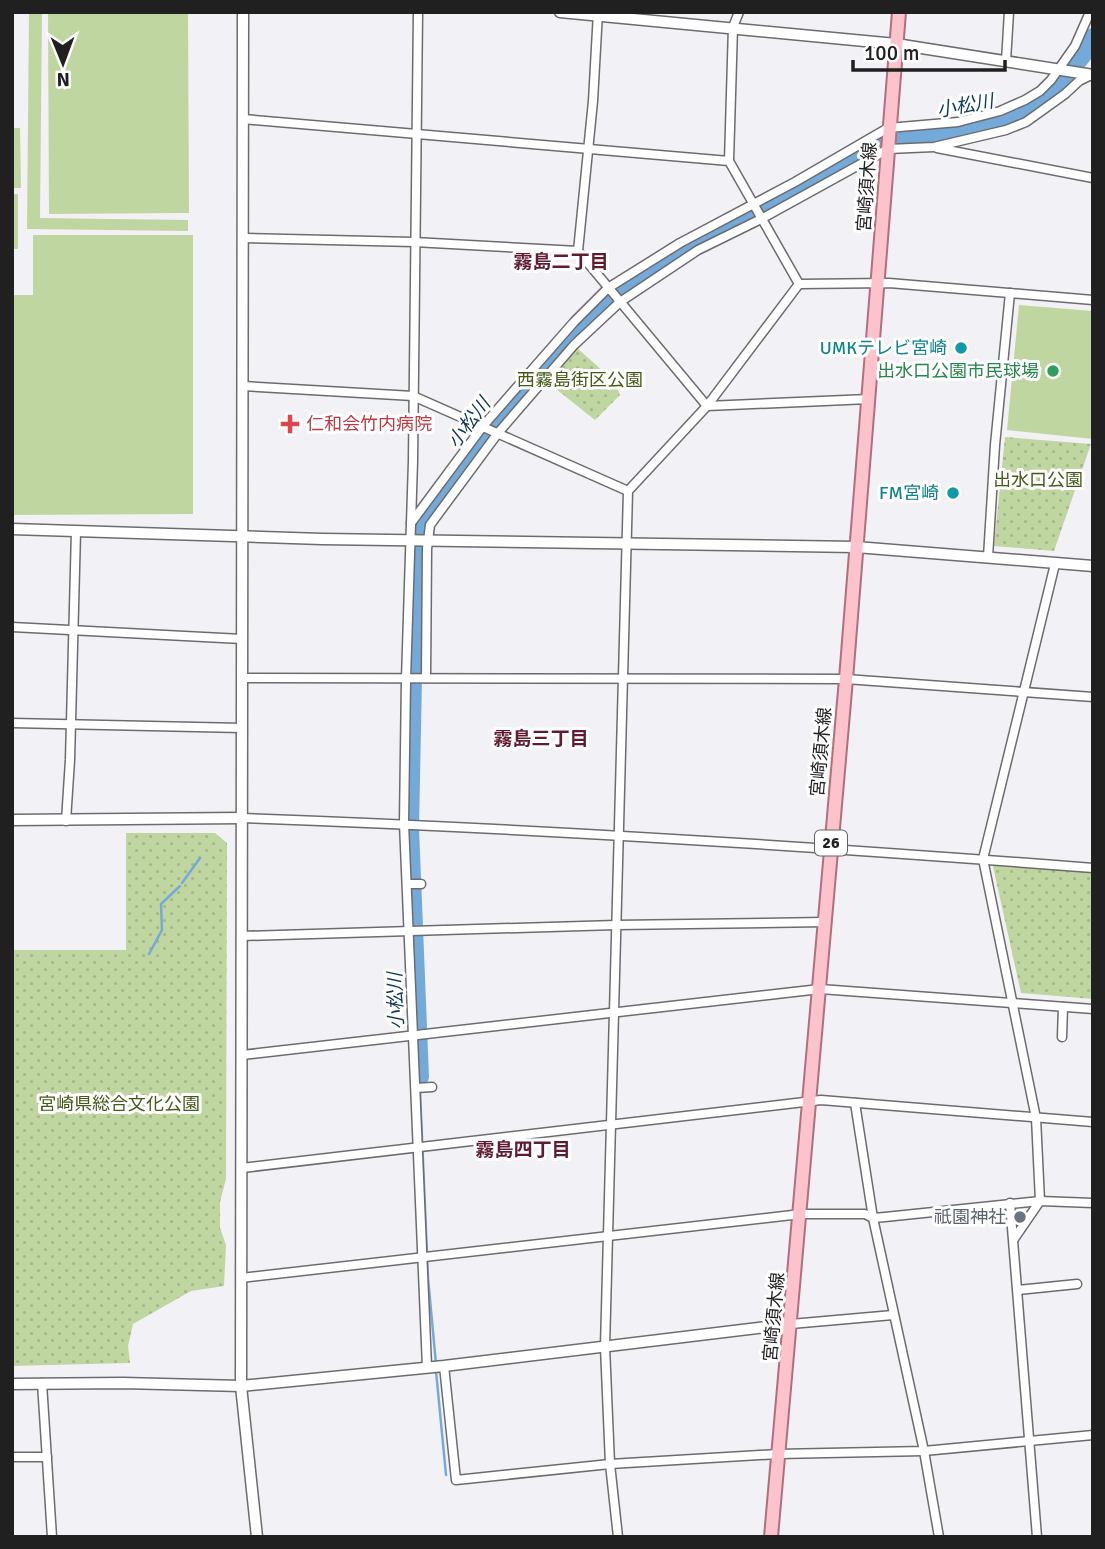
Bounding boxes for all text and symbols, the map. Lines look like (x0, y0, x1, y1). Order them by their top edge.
north arrow (28, 28, 98, 98)
scale bar (853, 28, 1005, 72)
text: 100 m (864, 40, 919, 66)
text: N (56, 67, 70, 91)
water label: 小松川 (935, 89, 997, 123)
street label: 宮崎須木線 (853, 141, 881, 233)
district label: 霧島二丁目 (513, 250, 609, 274)
place label: UMKテレビ宮崎 (820, 337, 947, 359)
marker: UMKテレビ宮崎 (953, 340, 969, 356)
place label: 出水口公園市民球場 (877, 360, 1039, 382)
marker: 出水口公園市民球場 (1045, 363, 1061, 379)
park label: 西霧島街区公園 (517, 369, 643, 391)
water label: 小松川 (442, 391, 497, 453)
place label: 仁和会竹内病院 (306, 413, 432, 435)
marker: 仁和会竹内病院 (280, 414, 300, 434)
park label: 出水口公園 (993, 469, 1083, 491)
place label: FM宮崎 (879, 482, 939, 504)
marker: FM宮崎 (945, 485, 961, 501)
street label: 宮崎須木線 (806, 706, 836, 798)
district label: 霧島三丁目 (493, 727, 589, 751)
road number: 26 (815, 830, 847, 856)
water label: 小松川 (383, 970, 409, 1030)
park label: 宮崎県総合文化公園 (38, 1093, 200, 1115)
district label: 霧島四丁目 (475, 1138, 571, 1162)
place label: 祇園神社 (934, 1206, 1006, 1228)
marker: 祇園神社 (1012, 1209, 1028, 1225)
street label: 宮崎須木線 (759, 1271, 789, 1363)

